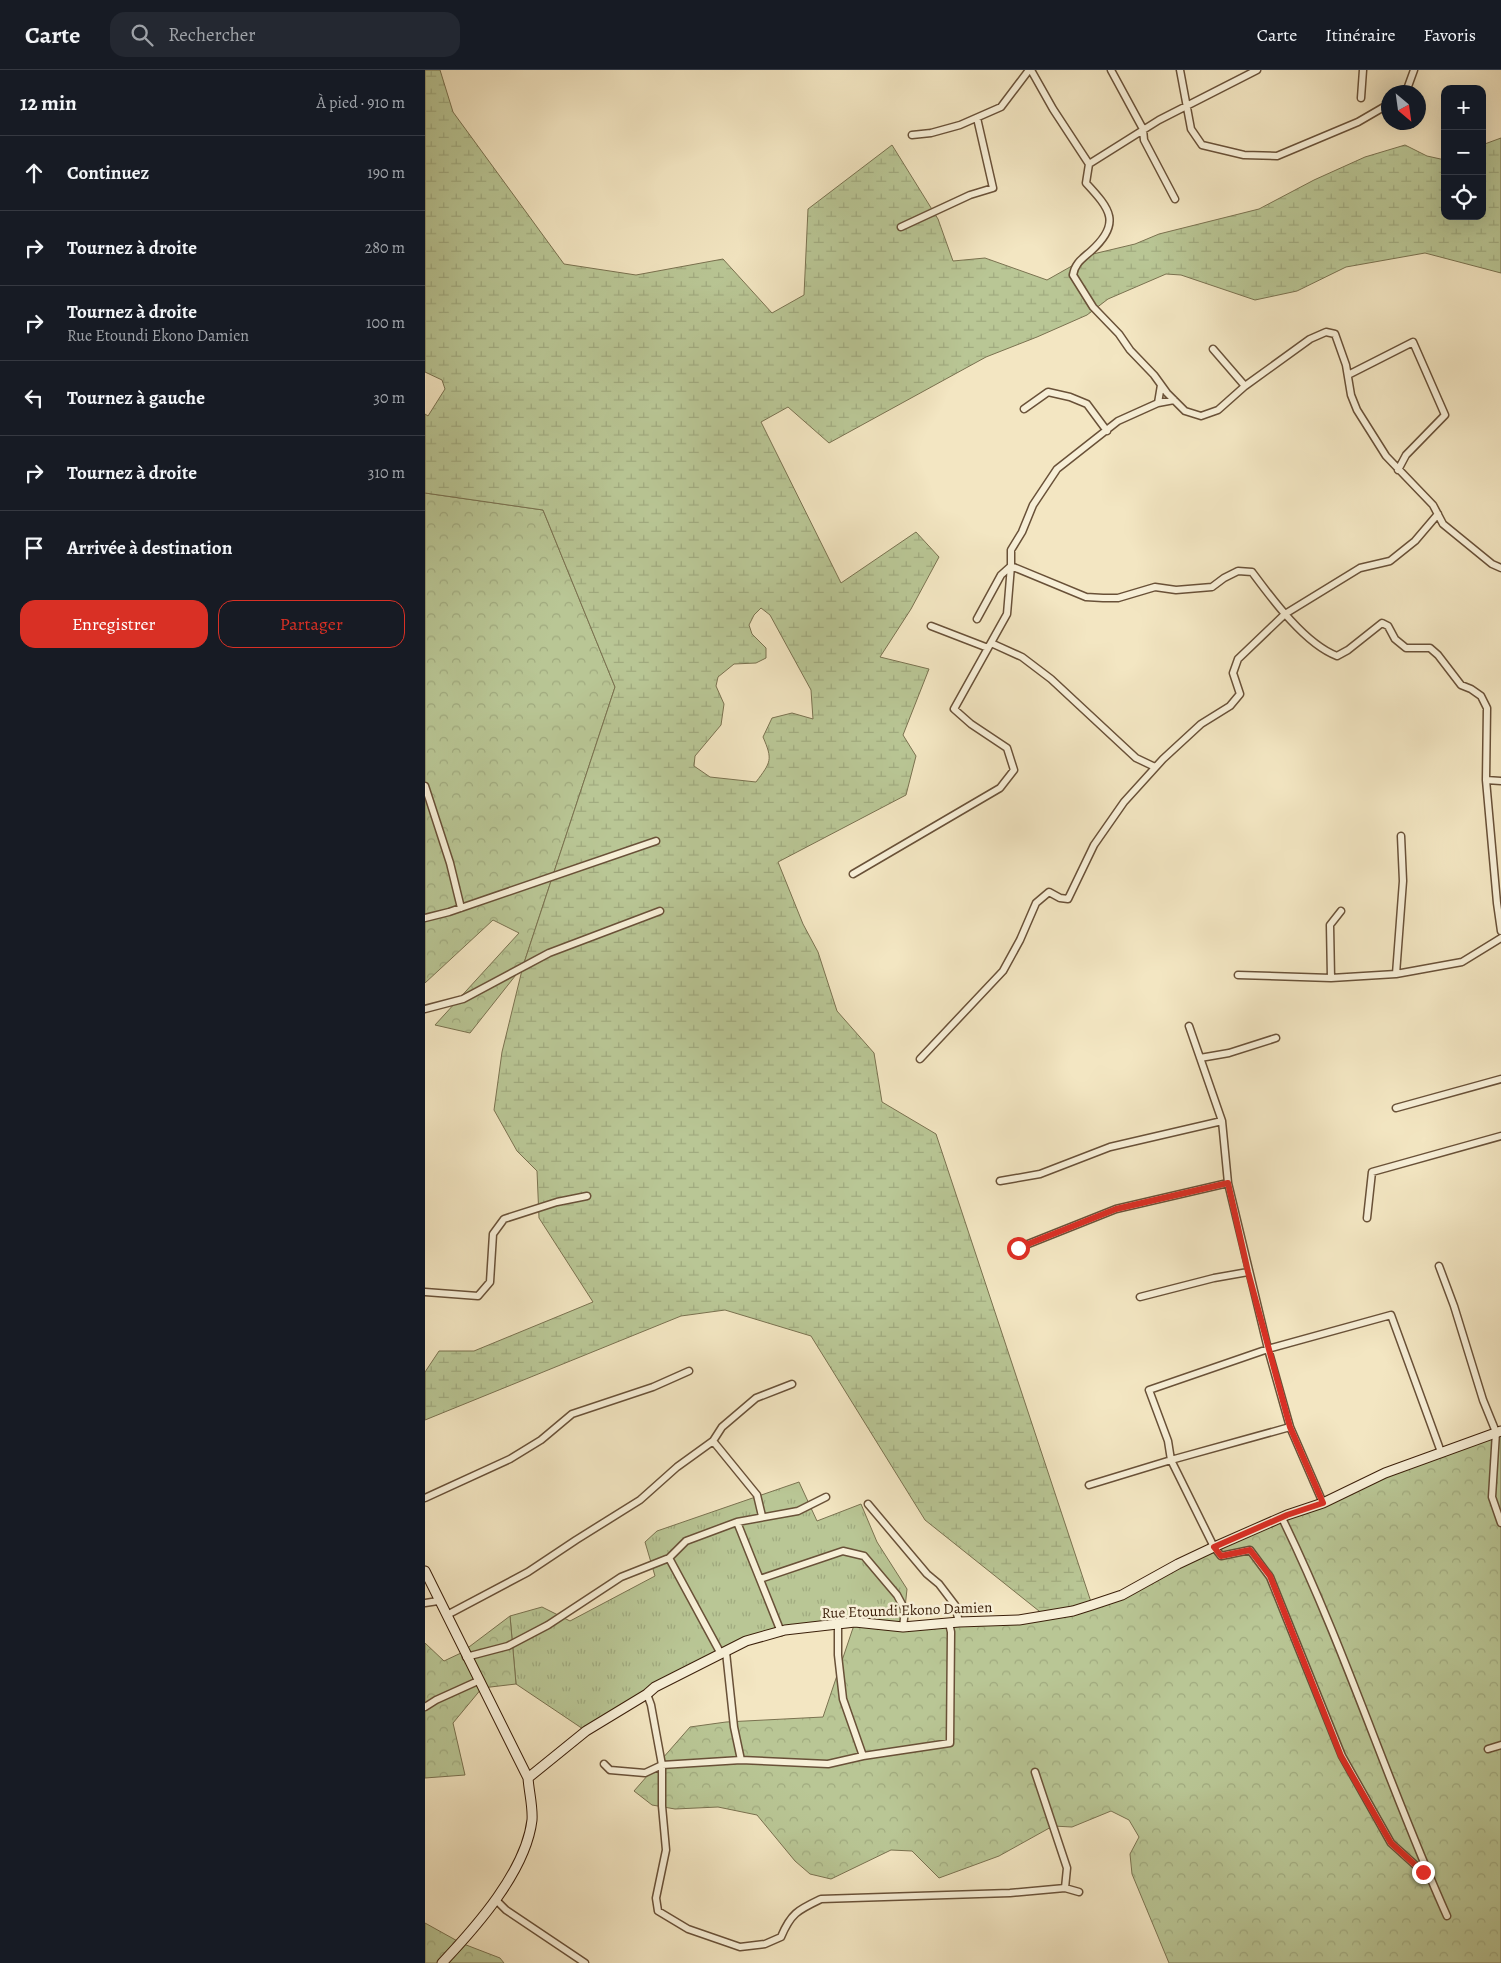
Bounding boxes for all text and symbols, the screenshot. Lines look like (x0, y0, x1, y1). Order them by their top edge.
search box (110, 12, 460, 57)
text: Carte (25, 19, 80, 51)
icon: search (128, 21, 156, 49)
text: Rechercher (168, 22, 256, 48)
text: Carte (1257, 23, 1297, 47)
text: Itinéraire (1325, 23, 1396, 47)
text: Favoris (1424, 23, 1476, 47)
north arrow (1381, 85, 1426, 130)
map controls (1441, 85, 1486, 220)
button: + (1441, 85, 1486, 130)
text: 12 min (20, 89, 77, 117)
text: À pied · 910 m (317, 92, 405, 114)
button: − (1441, 130, 1486, 175)
icon: ahead (20, 159, 48, 187)
text: Continuez (67, 160, 149, 186)
text: 190 m (367, 162, 405, 184)
button: locate (1441, 175, 1486, 220)
icon: right (20, 234, 48, 262)
text: Tournez à droite (67, 235, 197, 261)
text: 280 m (365, 237, 405, 259)
text: Tournez à droite (67, 299, 197, 325)
icon: right (20, 309, 48, 337)
text: 100 m (366, 312, 405, 334)
text: Rue Etoundi Ekono Damien (67, 325, 249, 347)
icon: left (20, 384, 48, 412)
text: Tournez à gauche (67, 385, 205, 411)
text: 30 m (373, 387, 405, 409)
icon: right (20, 459, 48, 487)
text: Tournez à droite (67, 460, 197, 486)
text: 310 m (368, 462, 405, 484)
icon: arrive (20, 534, 48, 562)
text: Arrivée à destination (67, 535, 232, 561)
button: Enregistrer (20, 600, 208, 648)
button: Partager (218, 600, 405, 648)
route start (1007, 1237, 1030, 1260)
street label: Rue Etoundi Ekono Damien (821, 1597, 993, 1623)
route end (1412, 1861, 1435, 1884)

